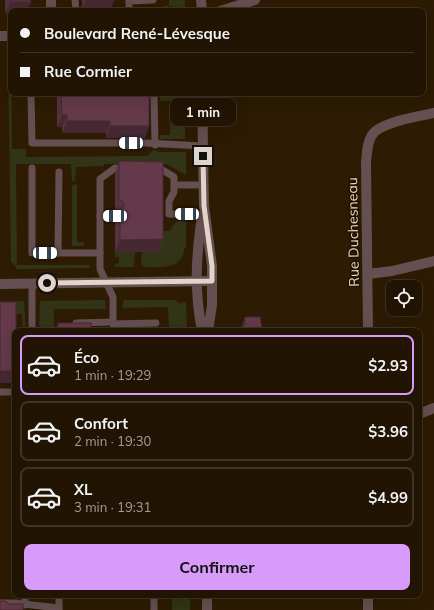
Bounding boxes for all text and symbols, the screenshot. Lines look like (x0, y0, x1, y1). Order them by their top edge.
text: Boulevard René-Lévesque (44, 24, 230, 43)
text: Rue Cormier (44, 62, 132, 81)
callout: 1 min (170, 98, 236, 126)
text: 1 min (186, 104, 220, 120)
car (119, 137, 143, 149)
route end (194, 147, 212, 165)
street label: Rue Duchesneau (343, 177, 363, 287)
car (175, 208, 199, 220)
car (103, 210, 127, 222)
car (33, 247, 57, 259)
route start (38, 274, 56, 292)
map controls (386, 280, 422, 316)
button: locate (386, 280, 422, 316)
icon: car (26, 347, 62, 383)
text: Éco (74, 348, 99, 367)
text: $2.93 (368, 356, 408, 375)
text: 1 min · 19:29 (74, 367, 151, 383)
icon: car (26, 413, 62, 449)
text: Confort (74, 414, 128, 433)
text: $3.96 (368, 422, 408, 441)
text: 2 min · 19:30 (74, 433, 151, 449)
icon: car (26, 479, 62, 515)
text: XL (74, 480, 92, 499)
text: $4.99 (368, 488, 408, 507)
text: 3 min · 19:31 (74, 499, 151, 515)
button: Confirmer (24, 544, 410, 590)

